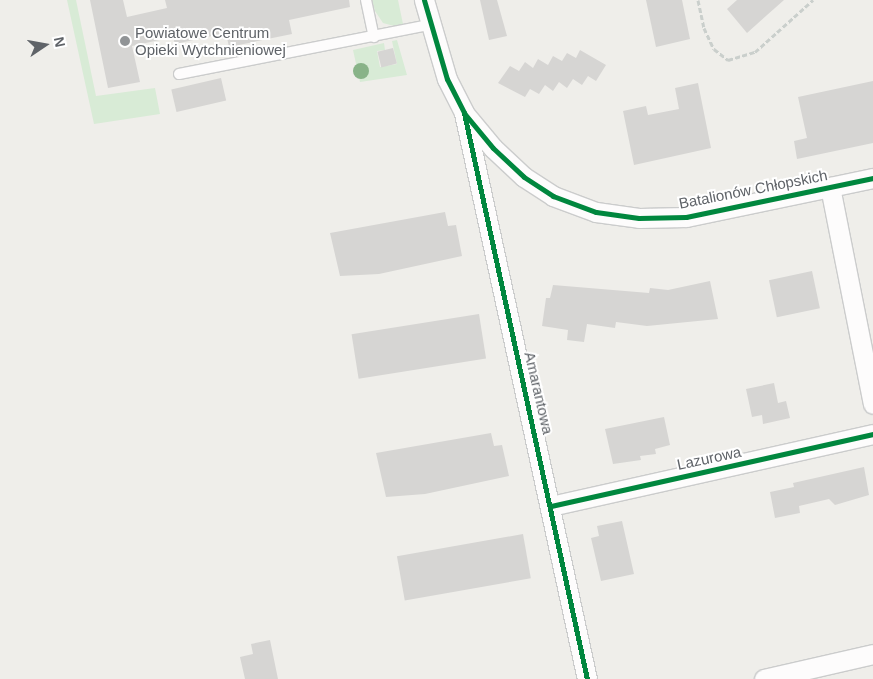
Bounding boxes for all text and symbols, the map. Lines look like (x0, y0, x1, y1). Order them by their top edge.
north arrow (20, 20, 70, 70)
place label: Powiatowe Centrum Opieki Wytchnieniowej (135, 23, 286, 58)
text: N (51, 35, 69, 48)
marker: Powiatowe Centrum Opieki Wytchnieniowej (119, 35, 131, 47)
street label: Batalionów Chłopskich (677, 166, 829, 212)
street label: Amarantowa (521, 350, 557, 436)
street label: Lazurowa (675, 442, 743, 474)

